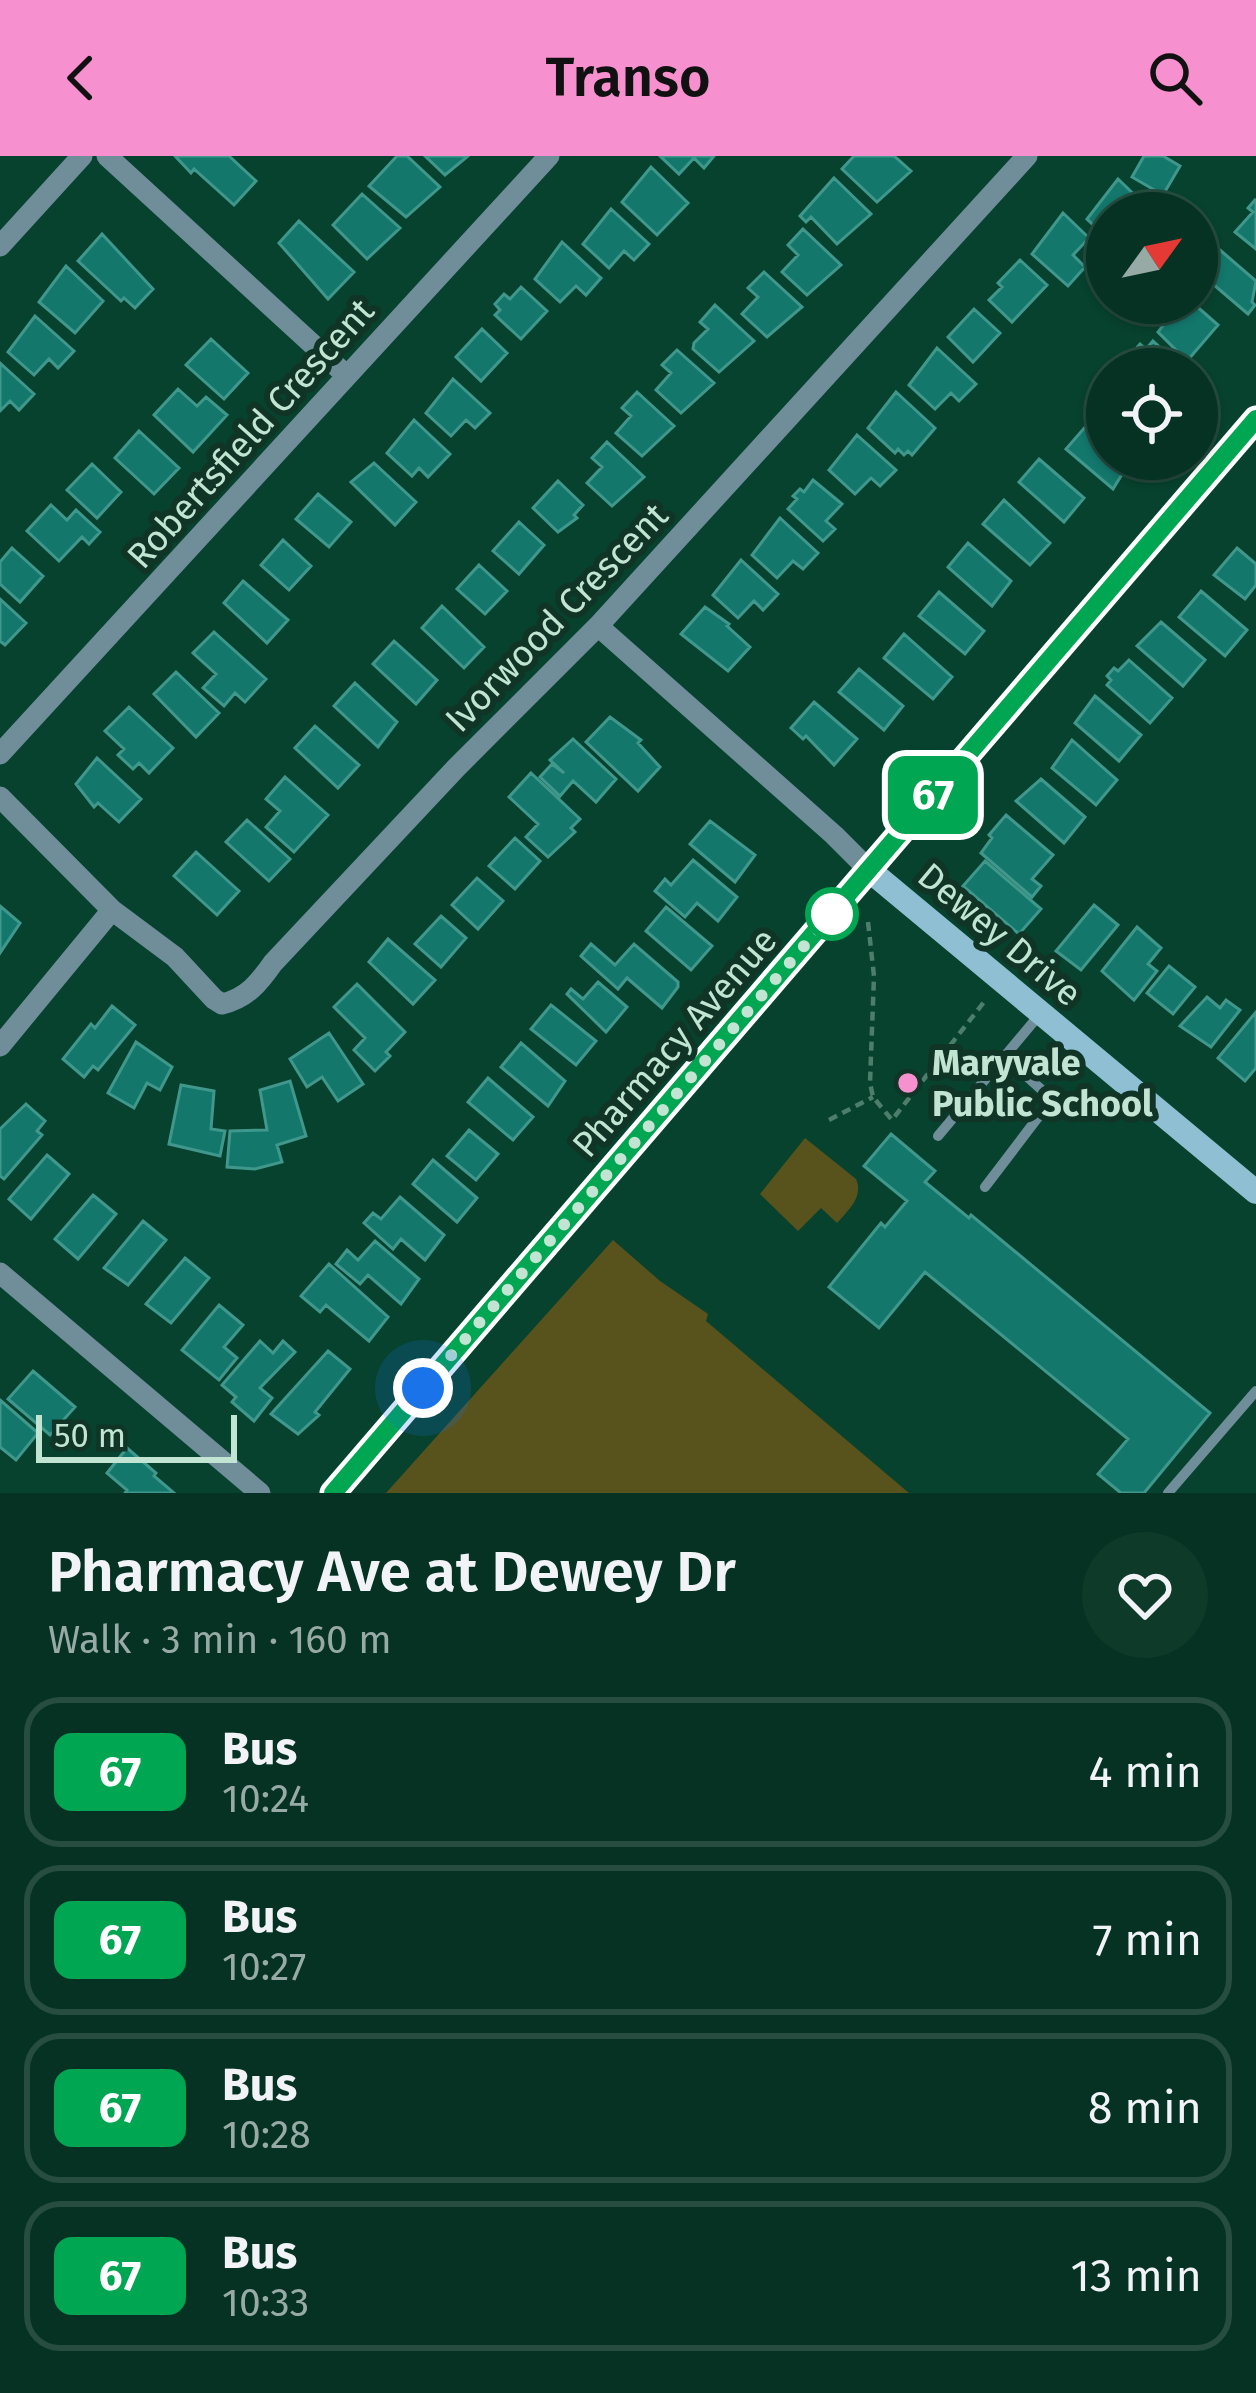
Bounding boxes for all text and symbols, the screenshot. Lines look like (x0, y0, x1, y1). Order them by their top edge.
icon: back (48, 45, 114, 111)
icon: search (1142, 45, 1208, 111)
text: Transo (546, 46, 710, 110)
north arrow (1086, 192, 1218, 324)
map controls (1086, 192, 1218, 480)
street label: Robertsfield Crescent (118, 290, 383, 578)
button: locate (1086, 348, 1218, 480)
street label: Ivorwood Crescent (436, 494, 677, 741)
line badge: 67 (879, 756, 987, 834)
text: 67 (912, 770, 954, 820)
street label: Dewey Drive (909, 854, 1090, 1016)
unlabelled marker (807, 889, 857, 939)
street label: Pharmacy Avenue (563, 919, 786, 1166)
place label: Maryvale Public School (932, 1041, 1153, 1126)
marker: Maryvale Public School (895, 1070, 921, 1096)
your location (393, 1358, 453, 1418)
scale bar (36, 1409, 237, 1462)
text: 50 m (54, 1416, 126, 1456)
button: heart (1082, 1532, 1208, 1658)
text: Pharmacy Ave at Dewey Dr (48, 1538, 736, 1606)
text: Walk · 3 min · 160 m (48, 1617, 392, 1663)
text: Bus (222, 1722, 297, 1776)
text: 4 min (1089, 1745, 1202, 1799)
text: 67 (99, 1747, 141, 1797)
text: 10:24 (222, 1776, 309, 1822)
text: Bus (222, 1890, 297, 1944)
text: 7 min (1092, 1913, 1202, 1967)
text: 67 (99, 1915, 141, 1965)
text: 10:27 (222, 1944, 306, 1990)
text: Bus (222, 2058, 297, 2112)
text: 8 min (1088, 2081, 1202, 2135)
text: 67 (99, 2083, 141, 2133)
text: 10:28 (222, 2112, 311, 2158)
text: Bus (222, 2226, 297, 2280)
text: 13 min (1071, 2249, 1202, 2303)
text: 67 (99, 2251, 141, 2301)
text: 10:33 (222, 2280, 309, 2326)

